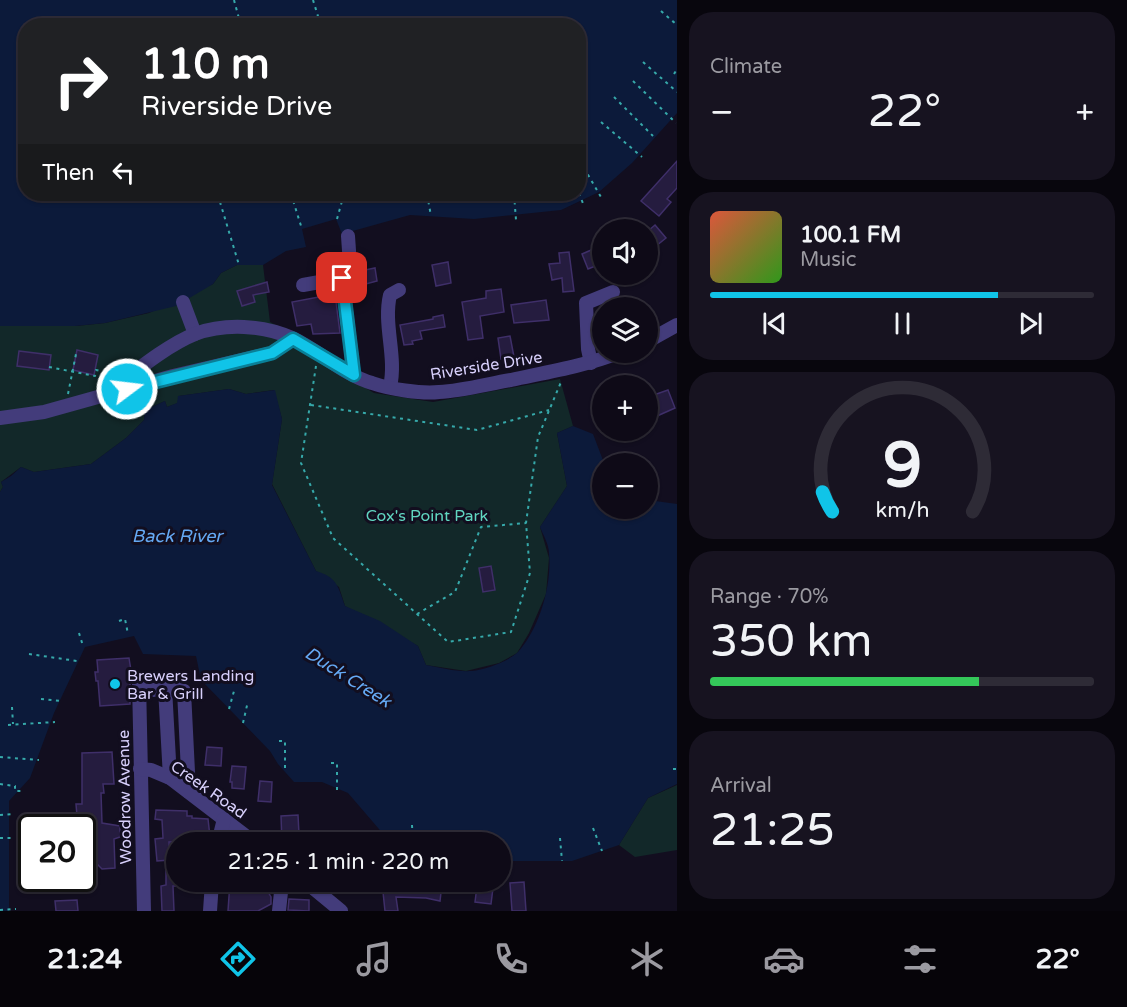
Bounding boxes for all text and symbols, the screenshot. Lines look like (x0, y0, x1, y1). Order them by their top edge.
text: 110 m (141, 39, 270, 90)
icon: right (42, 42, 120, 120)
text: Climate (710, 55, 782, 79)
text: 22° (868, 85, 941, 139)
text: Riverside Drive (141, 90, 332, 123)
text: − (710, 93, 734, 132)
text: + (1075, 93, 1094, 132)
icon: left (107, 156, 140, 189)
text: Then (42, 160, 95, 186)
map controls (592, 219, 658, 519)
button: sound (592, 219, 658, 285)
text: 100.1 FM (800, 222, 901, 248)
text: Music (800, 248, 856, 272)
pin (316, 252, 367, 303)
icon: arrive (325, 261, 358, 294)
button: layers (592, 297, 658, 363)
icon: previous (758, 307, 791, 340)
icon: pause (886, 307, 919, 340)
icon: next (1014, 307, 1047, 340)
street label: Riverside Drive (429, 347, 544, 385)
position arrow (95, 357, 159, 421)
button: + (592, 375, 658, 441)
text: 9 (882, 430, 922, 505)
button: − (592, 453, 658, 519)
text: km/h (875, 498, 929, 524)
park label: Cox's Point Park (366, 506, 489, 526)
water label: Back River (132, 525, 224, 547)
text: Range · 70% (710, 585, 829, 609)
text: 350 km (710, 615, 872, 669)
water label: Duck Creek (301, 642, 396, 713)
place label: Brewers Landing Bar & Grill (127, 666, 254, 704)
marker: Brewers Landing Bar & Grill (108, 677, 122, 691)
street label: Woodrow Avenue (114, 730, 136, 864)
street label: Creek Road (167, 756, 250, 823)
text: Arrival (710, 774, 772, 798)
text: 21:25 (710, 804, 835, 858)
speed limit sign: 20 (18, 814, 96, 892)
text: 21:25 · 1 min · 220 m (228, 849, 449, 875)
icon: directions (217, 938, 259, 980)
icon: music (353, 938, 395, 980)
icon: phone (490, 938, 532, 980)
icon: climate (626, 938, 668, 980)
icon: car (763, 938, 805, 980)
icon: filters (899, 938, 941, 980)
text: 21:24 (47, 943, 122, 976)
text: 22° (1036, 943, 1080, 976)

